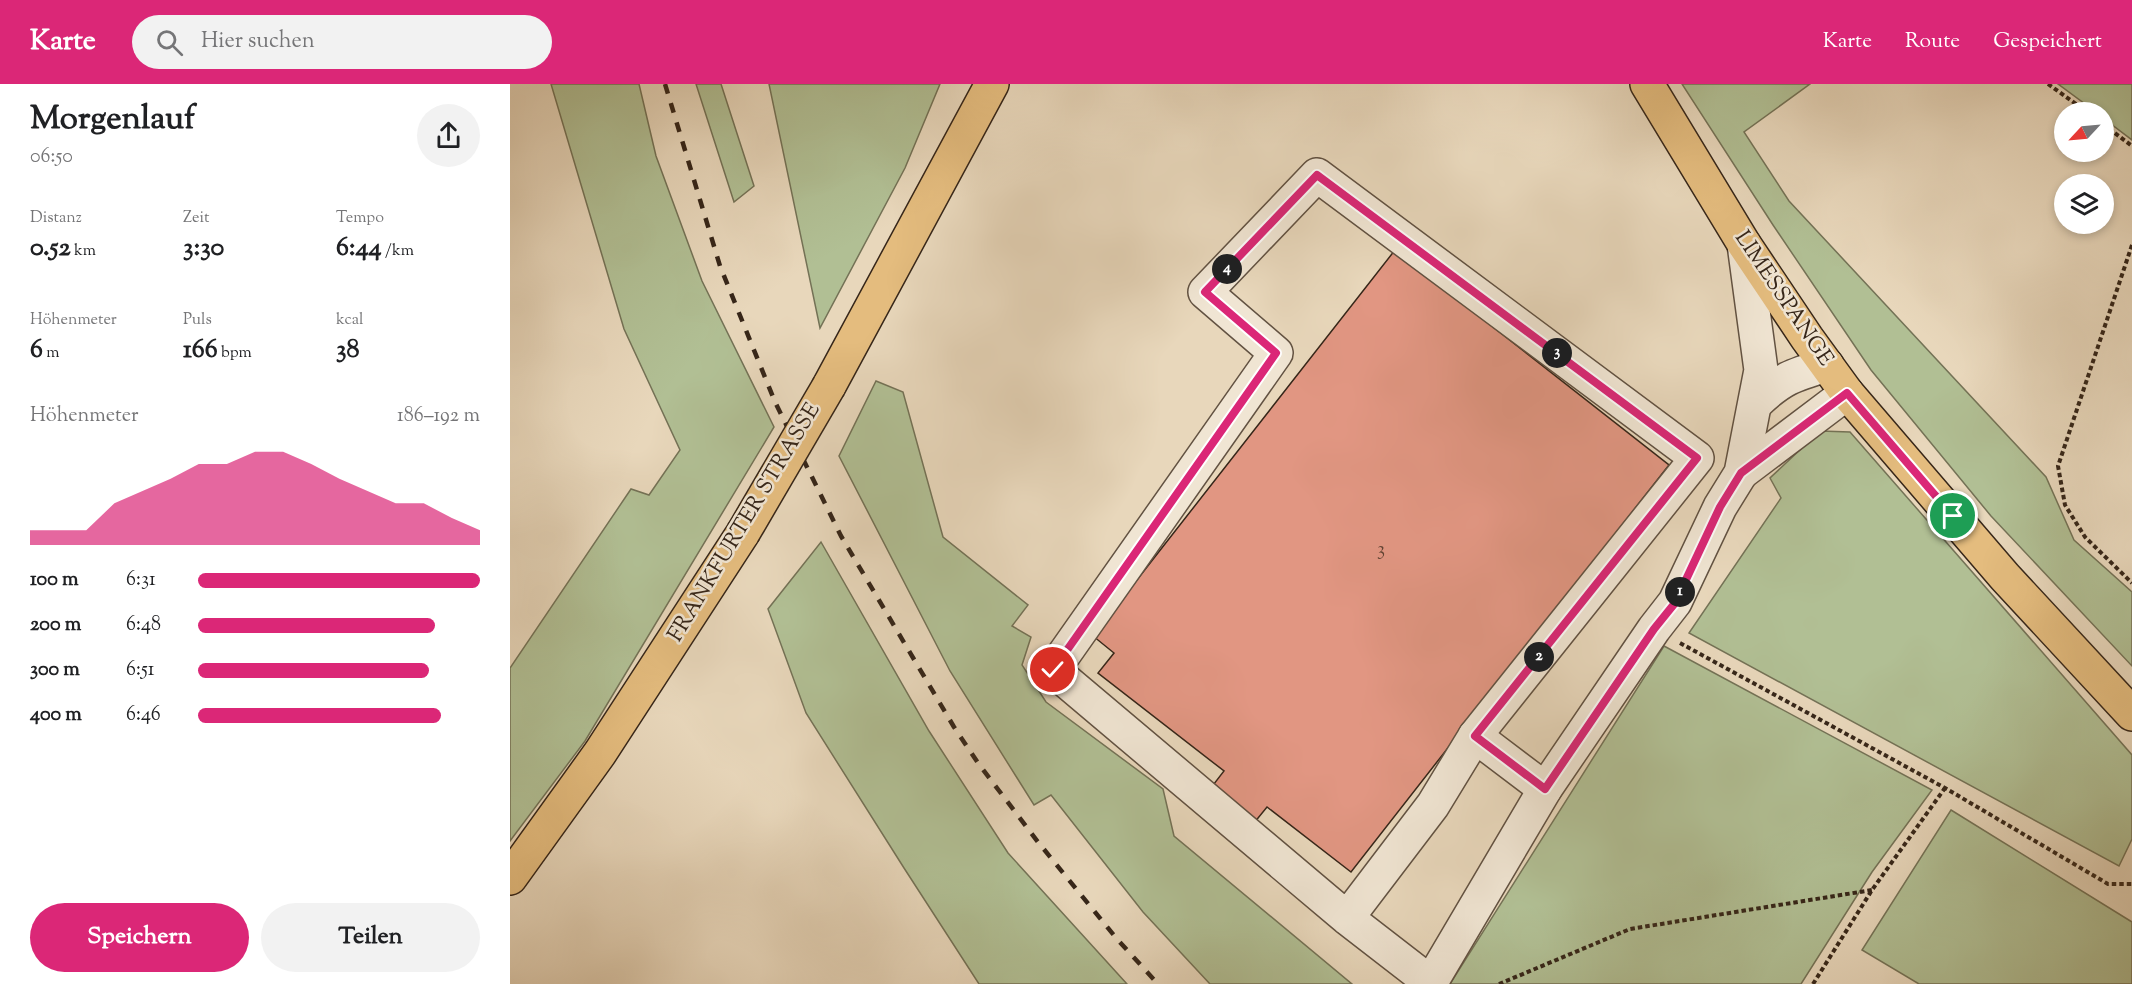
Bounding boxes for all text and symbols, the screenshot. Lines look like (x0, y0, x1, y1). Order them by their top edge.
search box (132, 15, 552, 69)
text: Karte (30, 22, 96, 62)
icon: search (153, 26, 186, 59)
text: Hier suchen (201, 26, 315, 58)
text: Karte (1823, 27, 1872, 57)
text: Route (1905, 27, 1960, 57)
text: Gespeichert (1993, 27, 2102, 57)
text: Morgenlauf (30, 96, 195, 144)
north arrow (2054, 102, 2114, 162)
map controls (2054, 102, 2114, 234)
button: share (417, 104, 480, 167)
text: 06:50 (30, 143, 73, 172)
button: layers (2054, 174, 2114, 234)
text: Distanz (30, 207, 82, 230)
text: Zeit (183, 207, 209, 230)
text: Tempo (336, 207, 384, 230)
street label: LIMESSPANGE (1726, 225, 1840, 373)
text: 0.52 (30, 230, 71, 267)
text: 3:30 (183, 230, 224, 267)
text: 6:44 (336, 230, 382, 267)
text: km (71, 240, 96, 263)
text: /km (382, 240, 414, 263)
pin: 4 (1212, 254, 1242, 284)
text: 4 (1223, 257, 1231, 280)
text: Höhenmeter (30, 309, 117, 332)
text: Puls (183, 309, 212, 332)
text: kcal (336, 309, 364, 332)
text: 6 (30, 332, 43, 369)
text: 166 (183, 332, 218, 369)
text: 38 (336, 332, 360, 369)
pin: 3 (1542, 338, 1572, 368)
text: 3 (1554, 341, 1560, 364)
text: m (43, 342, 60, 365)
text: bpm (218, 342, 252, 365)
street label: FRANKFURTER STRASSE (661, 397, 829, 649)
text: Höhenmeter (30, 402, 139, 431)
text: 186–192 m (397, 402, 480, 431)
pin (1927, 490, 1978, 541)
icon: arrive (1936, 499, 1969, 532)
house number: 3 (1377, 536, 1385, 565)
text: 100 m (30, 566, 79, 595)
text: 6:31 (126, 566, 156, 595)
pin: 1 (1665, 577, 1695, 607)
text: 1 (1677, 580, 1683, 603)
text: 200 m (30, 611, 81, 640)
text: 6:48 (126, 611, 161, 640)
pin: 2 (1524, 642, 1554, 672)
pin (1027, 644, 1078, 695)
text: 2 (1535, 645, 1543, 668)
icon: check (1036, 653, 1069, 686)
text: 300 m (30, 656, 80, 685)
text: 6:51 (126, 656, 155, 685)
text: 400 m (30, 701, 82, 730)
text: 6:46 (126, 701, 161, 730)
button: Speichern (30, 903, 249, 972)
button: Teilen (261, 903, 480, 972)

